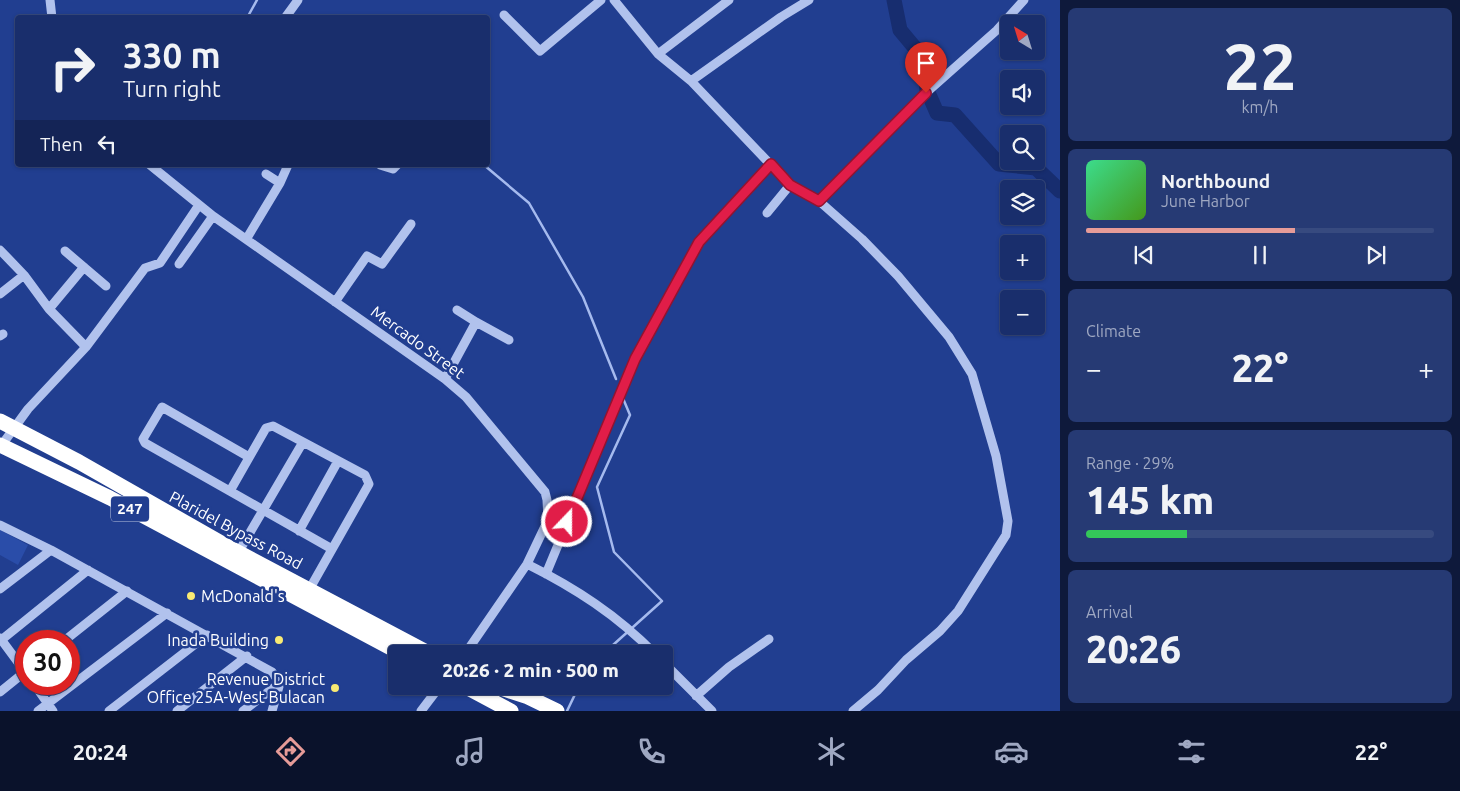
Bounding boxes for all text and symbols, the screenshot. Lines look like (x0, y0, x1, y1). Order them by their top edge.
north arrow (1000, 15, 1045, 60)
map controls (1000, 15, 1045, 335)
text: 22 (1223, 29, 1297, 102)
icon: right (40, 35, 105, 100)
text: 330 m (123, 35, 221, 75)
pin (905, 42, 947, 93)
icon: arrive (912, 49, 940, 77)
button: sound (1000, 70, 1045, 115)
text: Turn right (123, 76, 221, 101)
text: km/h (1242, 98, 1278, 116)
button: search (1000, 125, 1045, 170)
icon: left (93, 130, 121, 158)
text: Then (40, 133, 83, 155)
text: Northbound (1161, 170, 1270, 192)
button: layers (1000, 180, 1045, 225)
text: June Harbor (1161, 192, 1250, 210)
button: + (1000, 235, 1045, 280)
icon: previous (1130, 241, 1158, 269)
icon: pause (1246, 241, 1274, 269)
icon: next (1362, 241, 1390, 269)
button: − (1000, 290, 1045, 335)
street label: Mercado Street (368, 302, 469, 382)
text: Climate (1086, 322, 1141, 340)
text: 22° (1232, 347, 1288, 389)
text: − (1086, 353, 1102, 384)
text: + (1418, 353, 1434, 384)
text: Range · 29% (1086, 454, 1174, 472)
text: 145 km (1086, 479, 1214, 521)
street label: Plaridel Bypass Road (166, 487, 306, 573)
position arrow (540, 495, 592, 547)
road number: 247 (111, 496, 149, 522)
place label: McDonald's (201, 587, 285, 605)
marker: McDonald's (185, 590, 197, 602)
text: Arrival (1086, 603, 1133, 621)
text: 20:26 (1086, 628, 1181, 670)
speed limit sign: 30 (15, 630, 80, 695)
place label: Inada Building (167, 631, 269, 649)
marker: Inada Building (273, 634, 285, 646)
text: 20:26 · 2 min · 500 m (442, 659, 619, 681)
place label: Revenue District Office 25A-West Bulacan (147, 670, 326, 706)
marker: Revenue District Office 25A-West Bulacan (329, 682, 341, 694)
icon: directions (273, 734, 308, 769)
icon: music (453, 734, 488, 769)
icon: phone (634, 734, 669, 769)
icon: climate (814, 734, 849, 769)
icon: car (994, 734, 1029, 769)
icon: filters (1174, 734, 1209, 769)
text: 20:24 (73, 739, 128, 764)
text: 22° (1355, 739, 1387, 764)

